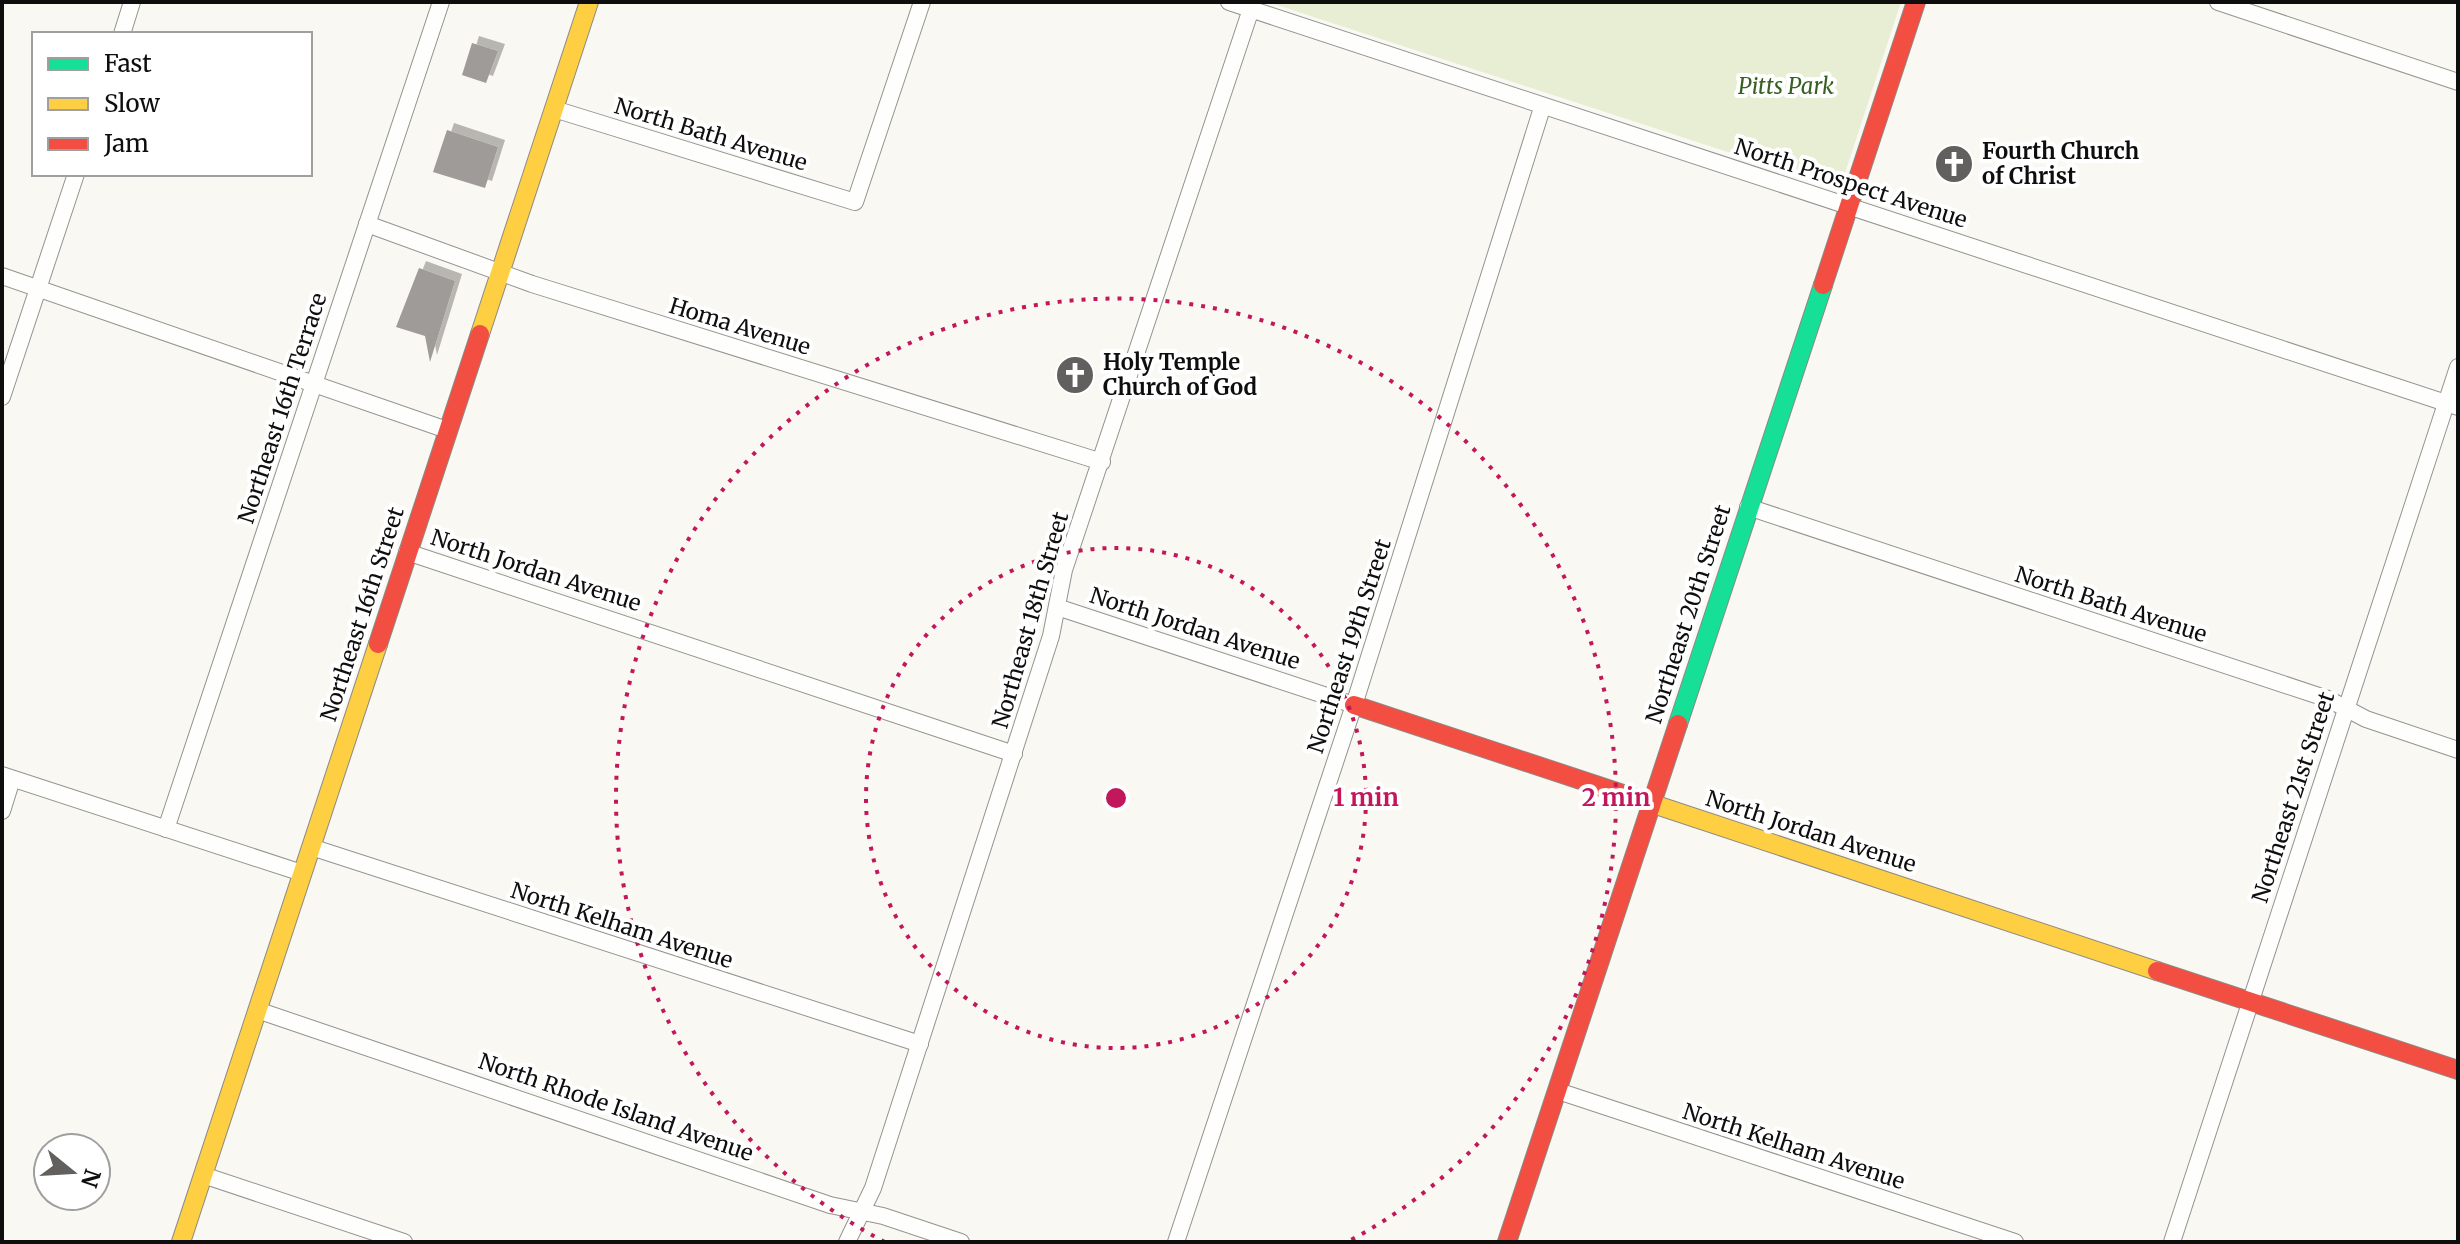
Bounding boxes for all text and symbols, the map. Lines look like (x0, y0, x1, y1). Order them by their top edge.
legend (32, 32, 312, 176)
text: Fast (104, 48, 152, 79)
park label: Pitts Park (1738, 72, 1834, 100)
text: Slow (104, 88, 160, 119)
street label: North Bath Avenue (611, 91, 811, 177)
text: Jam (103, 128, 149, 159)
street label: North Prospect Avenue (1731, 132, 1971, 234)
place label: Fourth Church of Christ (1982, 137, 2139, 190)
church icon: Fourth Church of Christ (1933, 143, 1975, 185)
street label: Northeast 16th Terrace (231, 289, 333, 527)
street label: Homa Avenue (666, 291, 814, 361)
place label: Holy Temple Church of God (1103, 348, 1258, 401)
church icon: Holy Temple Church of God (1054, 354, 1096, 396)
street label: Northeast 20th Street (1639, 501, 1737, 727)
street label: Northeast 16th Street (314, 503, 410, 725)
street label: Northeast 18th Street (986, 508, 1074, 731)
street label: North Jordan Avenue (427, 523, 645, 617)
street label: Northeast 19th Street (1301, 535, 1397, 757)
street label: North Bath Avenue (2012, 560, 2210, 648)
street label: North Jordan Avenue (1086, 581, 1304, 675)
street label: Northeast 21st Street (2246, 688, 2340, 906)
text: 1 min (1333, 782, 1399, 813)
text: 2 min (1582, 782, 1650, 813)
centre of rings (1102, 784, 1130, 812)
street label: North Jordan Avenue (1702, 784, 1920, 878)
street label: North Kelham Avenue (507, 876, 737, 974)
street label: North Rhode Island Avenue (475, 1047, 757, 1167)
street label: North Kelham Avenue (1679, 1097, 1909, 1195)
north arrow (32, 1132, 112, 1212)
text: N (75, 1166, 107, 1191)

